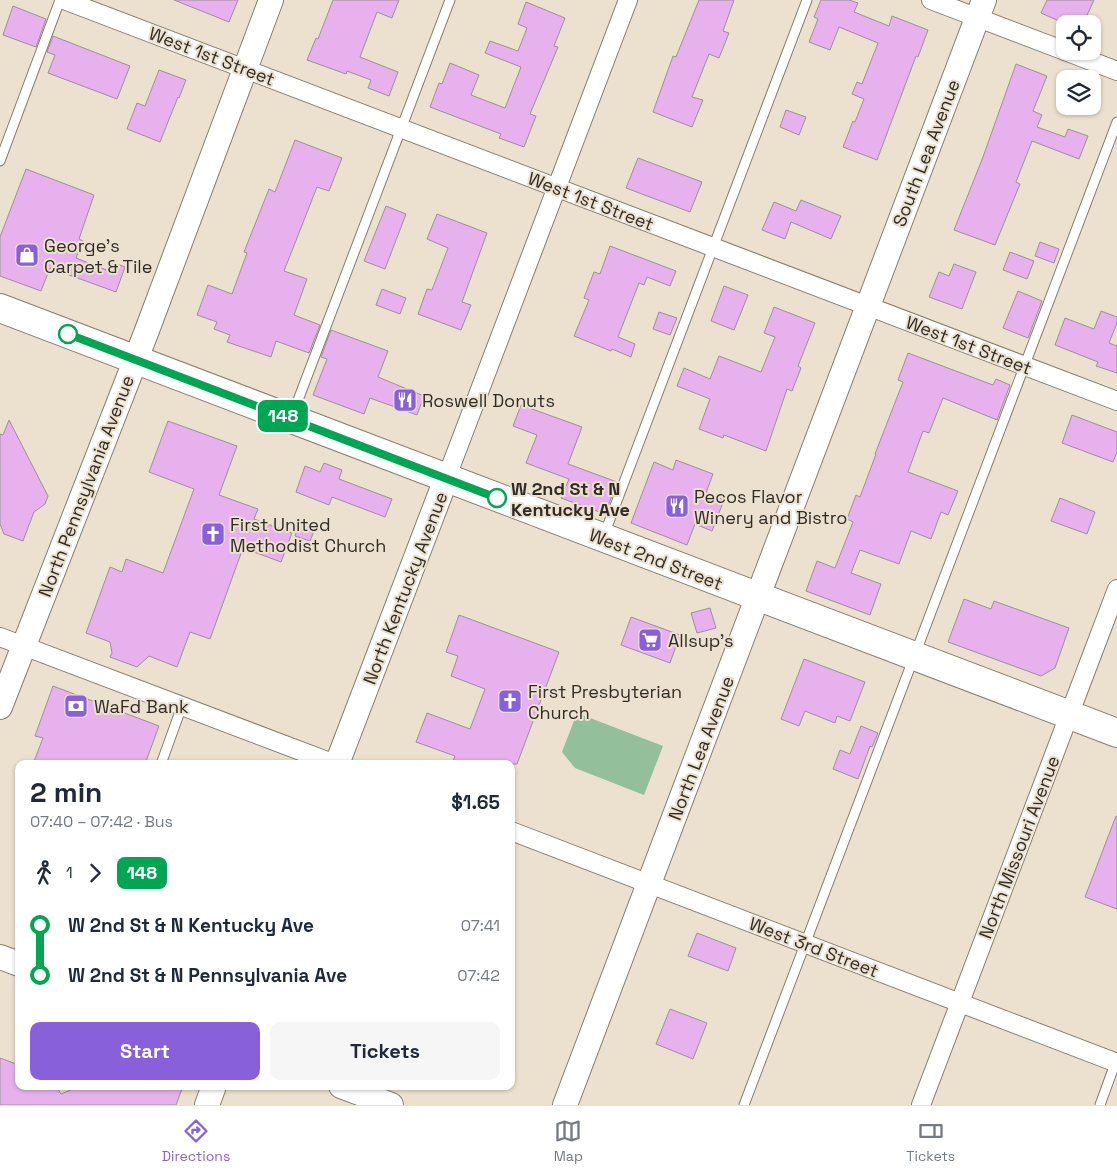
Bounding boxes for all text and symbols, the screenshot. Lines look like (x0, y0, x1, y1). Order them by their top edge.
map controls (1056, 15, 1101, 115)
button: locate (1056, 15, 1101, 60)
street label: West 1st Street (146, 21, 278, 91)
button: layers (1056, 70, 1101, 115)
street label: South Lea Avenue (887, 76, 965, 230)
street label: West 1st Street (525, 166, 657, 236)
place label: George's Carpet & Tile (44, 234, 152, 278)
shop icon: George's Carpet & Tile (14, 242, 40, 268)
street label: West 1st Street (903, 310, 1035, 380)
unlabelled marker (58, 324, 78, 344)
street label: North Pennsylvania Avenue (33, 372, 139, 600)
restaurant icon: Roswell Donuts (392, 387, 418, 413)
place label: Roswell Donuts (422, 389, 555, 412)
line badge: 148 (254, 400, 312, 432)
text: 148 (268, 404, 298, 427)
place label: W 2nd St & N Kentucky Ave (511, 477, 630, 521)
place label: Pecos Flavor Winery and Bistro (694, 485, 847, 529)
street label: North Kentucky Avenue (358, 488, 452, 688)
marker: W 2nd St & N Kentucky Ave (487, 488, 507, 508)
restaurant icon: Pecos Flavor Winery and Bistro (664, 493, 690, 519)
place label: First United Methodist Church (230, 513, 386, 557)
church icon: First United Methodist Church (200, 521, 226, 547)
street label: West 2nd Street (586, 523, 726, 595)
supermarket icon: Allsup's (637, 627, 663, 653)
place label: Allsup's (668, 629, 734, 652)
street label: North Lea Avenue (663, 673, 739, 823)
place label: First Presbyterian Church (528, 680, 682, 724)
church icon: First Presbyterian Church (497, 688, 523, 714)
bank icon: WaFd Bank (63, 693, 89, 719)
place label: WaFd Bank (94, 695, 189, 718)
street label: North Missouri Avenue (973, 752, 1065, 942)
text: 2 min (30, 774, 102, 810)
text: $1.65 (451, 790, 500, 815)
text: 07:40 – 07:42 · Bus (30, 811, 173, 832)
icon: walk (30, 859, 58, 887)
icon: forward (81, 859, 109, 887)
text: 148 (127, 861, 157, 884)
text: 1 (66, 862, 73, 883)
street label: West 3rd Street (746, 912, 882, 982)
text: W 2nd St & N Kentucky Ave (68, 913, 314, 938)
text: 07:41 (461, 915, 500, 936)
text: W 2nd St & N Pennsylvania Ave (68, 963, 347, 988)
text: 07:42 (457, 965, 500, 986)
button: Start (30, 1022, 260, 1080)
button: Tickets (270, 1022, 500, 1080)
tab: Directions (162, 1117, 230, 1165)
tab: Map (554, 1117, 583, 1165)
tab: Tickets (906, 1117, 955, 1165)

